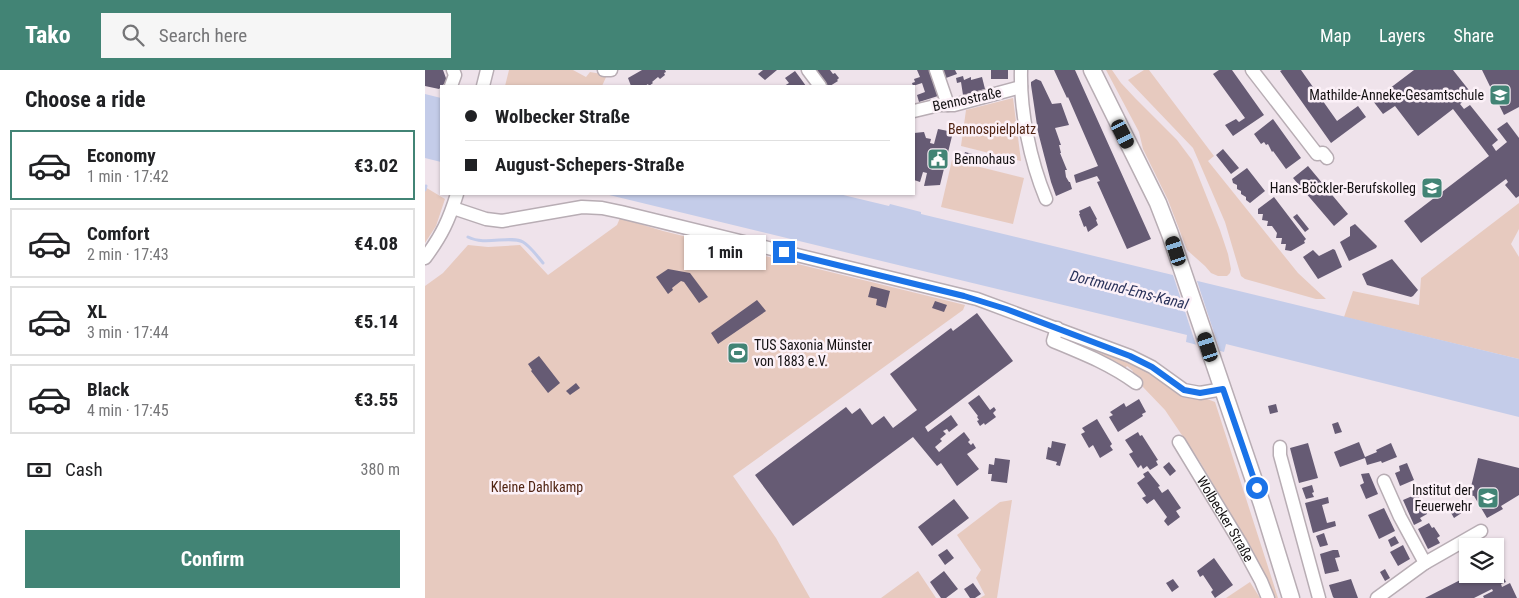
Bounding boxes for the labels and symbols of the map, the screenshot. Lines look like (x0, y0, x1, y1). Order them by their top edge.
school or university icon: Mathilde-Anneke-Gesamtschule (1488, 83, 1512, 107)
street label: Bennostraße (931, 84, 1003, 114)
place label: Mathilde-Anneke-Gesamtschule (1309, 87, 1484, 103)
car (1109, 117, 1136, 151)
park label: Bennospielplatz (948, 121, 1036, 137)
public building icon: Bennohaus (926, 147, 950, 171)
place label: Bennohaus (954, 151, 1015, 167)
school or university icon: Hans-Böckler-Berufskolleg (1420, 176, 1444, 200)
place label: Hans-Böckler-Berufskolleg (1270, 180, 1416, 196)
callout: 1 min (684, 234, 767, 270)
car (1164, 234, 1187, 268)
route end (773, 241, 795, 263)
water label: Dortmund-Ems-Kanal (1068, 267, 1191, 314)
car (1196, 330, 1219, 364)
place label: TUS Saxonia Münster von 1883 e.V. (754, 337, 872, 369)
sports icon: TUS Saxonia Münster von 1883 e.V. (726, 341, 750, 365)
street label: Wolbecker Straße (1194, 473, 1257, 565)
route start (1246, 477, 1268, 499)
park label: Kleine Dahlkamp (491, 479, 583, 495)
place label: Institut der Feuerwehr (1412, 482, 1472, 514)
school or university icon: Institut der Feuerwehr (1476, 486, 1500, 510)

